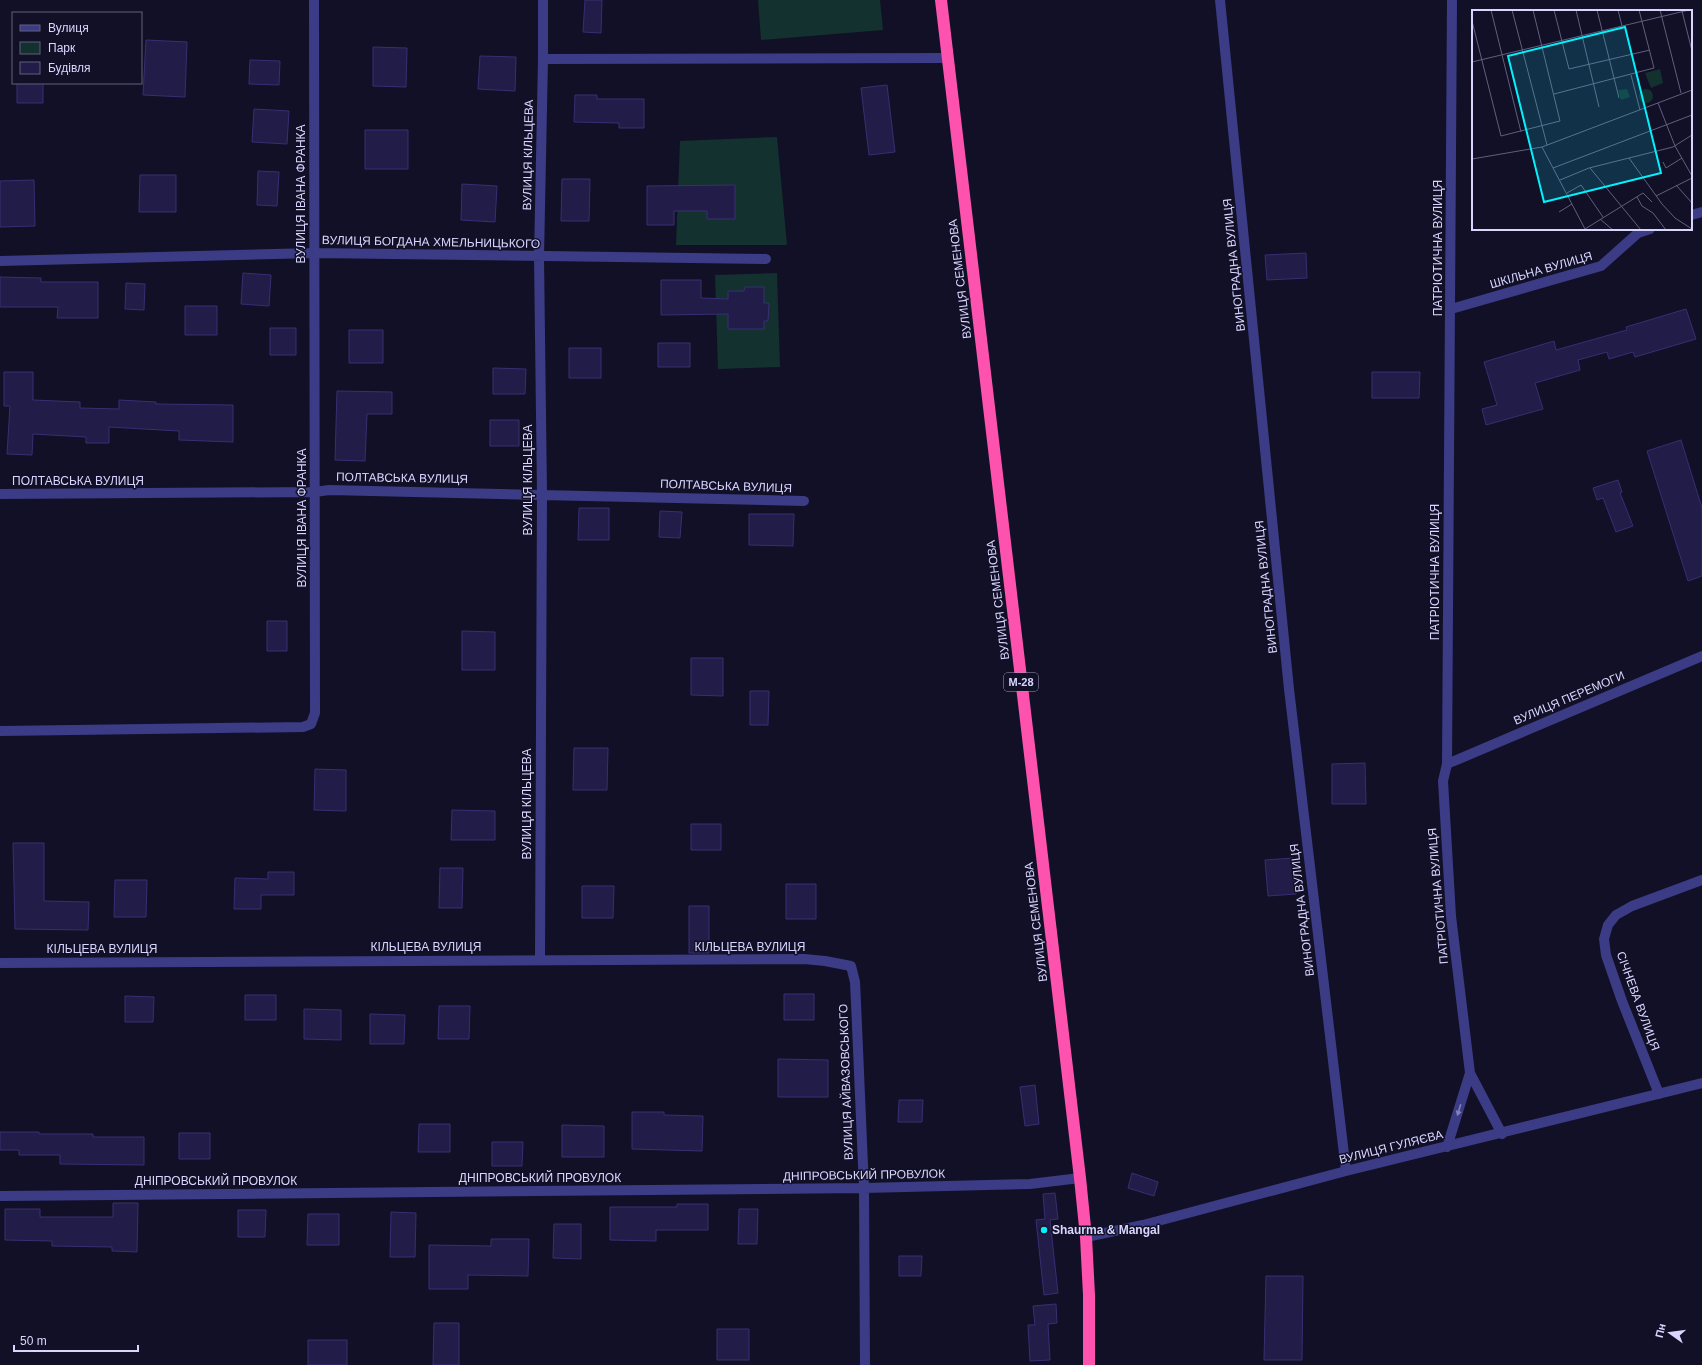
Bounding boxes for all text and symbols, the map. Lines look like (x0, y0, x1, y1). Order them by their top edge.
inset map (1472, 10, 1692, 230)
legend (12, 12, 142, 84)
text: Вулиця (48, 21, 89, 35)
text: Парк (48, 41, 76, 55)
text: Будівля (48, 61, 90, 75)
street label: ВУЛИЦЯ КІЛЬЦЕВА (520, 99, 536, 211)
street label: ВУЛИЦЯ ІВАНА ФРАНКА (294, 124, 308, 264)
street label: ПАТРІОТИЧНА ВУЛИЦЯ (1431, 180, 1445, 316)
street label: ВИНОГРАДНА ВУЛИЦЯ (1220, 198, 1248, 332)
street label: ВУЛИЦЯ СЕМЕНОВА (946, 218, 974, 340)
street label: ВУЛИЦЯ БОГДАНА ХМЕЛЬНИЦЬКОГО (322, 233, 540, 251)
street label: ШКІЛЬНА ВУЛИЦЯ (1488, 249, 1594, 291)
street label: ВУЛИЦЯ КІЛЬЦЕВА (521, 425, 535, 535)
street label: ВУЛИЦЯ ІВАНА ФРАНКА (295, 448, 309, 588)
street label: ПОЛТАВСЬКА ВУЛИЦЯ (336, 470, 468, 486)
street label: ПОЛТАВСЬКА ВУЛИЦЯ (12, 474, 144, 488)
street label: ПОЛТАВСЬКА ВУЛИЦЯ (660, 477, 792, 495)
street label: ПАТРІОТИЧНА ВУЛИЦЯ (1428, 504, 1442, 640)
street label: ВИНОГРАДНА ВУЛИЦЯ (1252, 520, 1280, 654)
street label: ВУЛИЦЯ СЕМЕНОВА (984, 539, 1012, 661)
street label: ВУЛИЦЯ ПЕРЕМОГИ (1511, 668, 1627, 728)
road number: М-28 (1004, 673, 1038, 691)
street label: ВУЛИЦЯ КІЛЬЦЕВА (520, 749, 534, 859)
street label: ПАТРІОТИЧНА ВУЛИЦЯ (1425, 827, 1451, 965)
street label: ВИНОГРАДНА ВУЛИЦЯ (1287, 843, 1317, 977)
street label: ВУЛИЦЯ СЕМЕНОВА (1022, 861, 1050, 983)
street label: КІЛЬЦЕВА ВУЛИЦЯ (371, 940, 481, 954)
street label: КІЛЬЦЕВА ВУЛИЦЯ (695, 940, 805, 954)
street label: КІЛЬЦЕВА ВУЛИЦЯ (47, 942, 157, 956)
street label: СІЧНЕВА ВУЛИЦЯ (1614, 950, 1662, 1052)
street label: ВУЛИЦЯ АЙВАЗОВСЬКОГО (835, 1004, 856, 1160)
one-way arrow (1455, 1104, 1461, 1116)
street label: ВУЛИЦЯ ГУЛЯЄВА (1338, 1127, 1444, 1167)
street label: ДНІПРОВСЬКИЙ ПРОВУЛОК (783, 1166, 945, 1183)
street label: ДНІПРОВСЬКИЙ ПРОВУЛОК (459, 1170, 621, 1185)
street label: ДНІПРОВСЬКИЙ ПРОВУЛОК (135, 1173, 297, 1188)
place label: Shaurma & Mangal (1052, 1223, 1160, 1237)
marker: Shaurma & Mangal (1039, 1225, 1049, 1235)
north arrow (1650, 1313, 1690, 1353)
text: Пн (1653, 1322, 1668, 1339)
scale bar (14, 1327, 138, 1353)
text: 50 m (20, 1334, 47, 1348)

